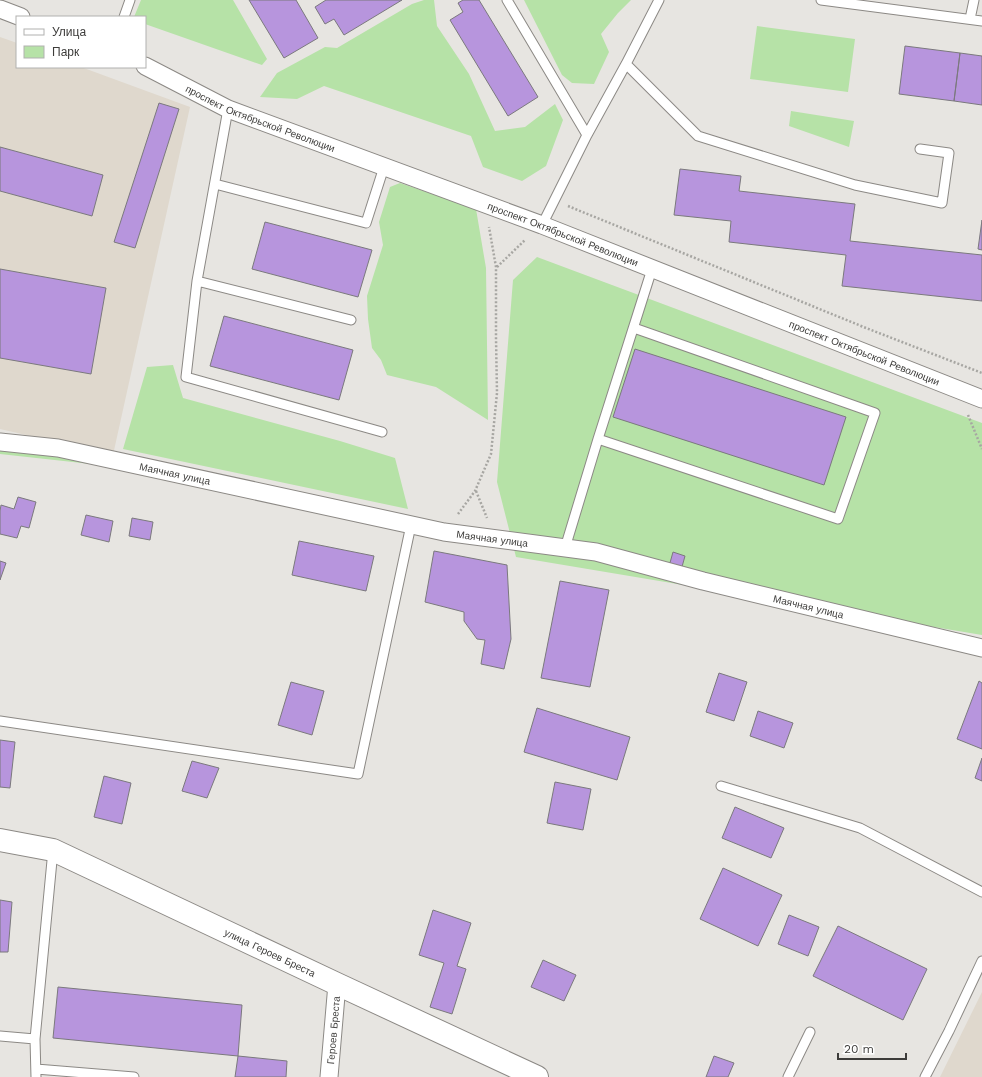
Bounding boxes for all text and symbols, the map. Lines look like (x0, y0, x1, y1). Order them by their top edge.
legend (16, 16, 146, 68)
text: Улица (52, 25, 86, 39)
text: Парк (52, 45, 80, 59)
street label: проспект Октябрьской Революции (184, 83, 336, 154)
street label: проспект Октябрьской Революции (486, 200, 640, 268)
street label: проспект Октябрьской Революции (788, 318, 941, 388)
street label: Маячная улица (138, 461, 212, 487)
street label: Маячная улица (456, 529, 529, 549)
street label: Маячная улица (772, 593, 845, 621)
street label: улица Героев Бреста (223, 927, 318, 979)
street label: Героев Бреста (325, 995, 342, 1065)
scale bar (838, 1035, 906, 1061)
text: 20 m (844, 1042, 874, 1056)

